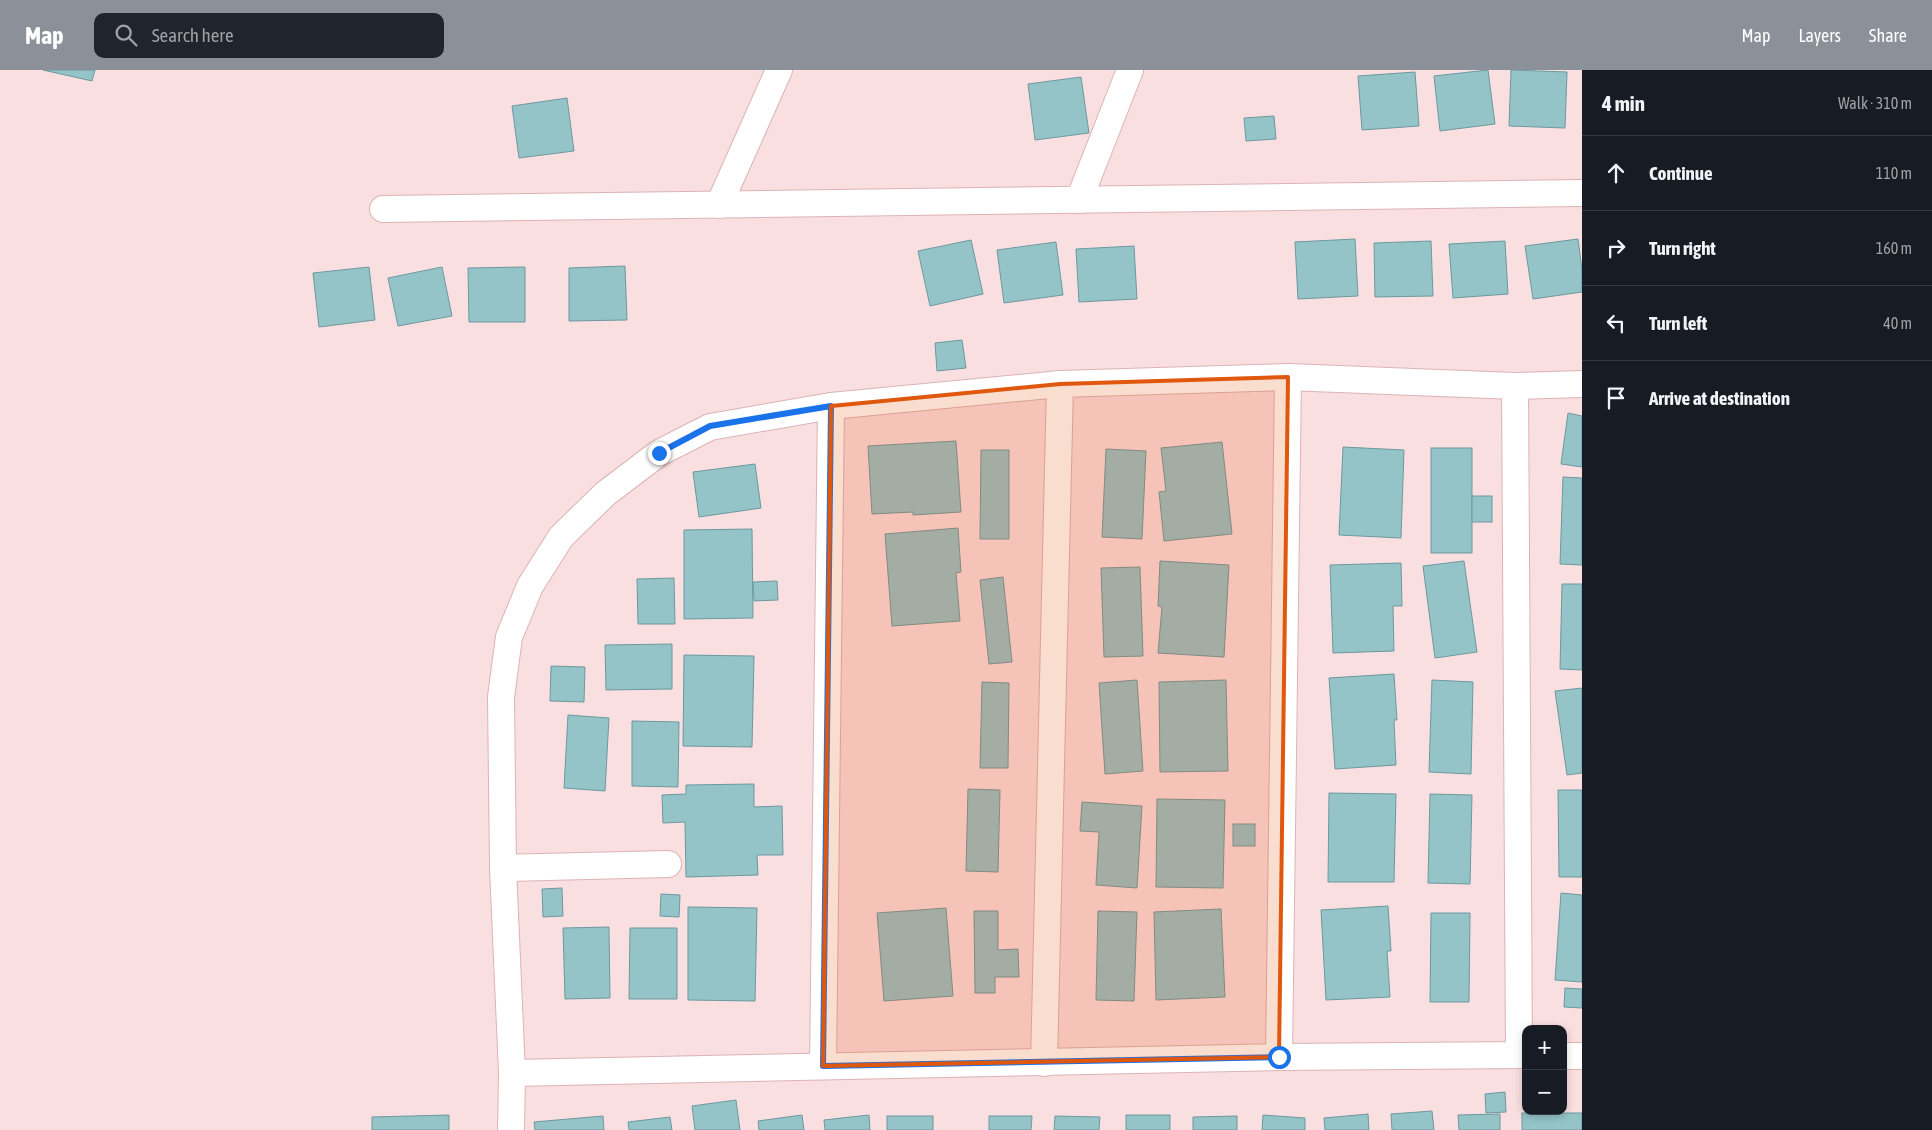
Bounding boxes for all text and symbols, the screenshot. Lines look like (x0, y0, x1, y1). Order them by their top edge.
search box (94, 13, 444, 58)
icon: search (112, 21, 140, 49)
text: Map (25, 22, 64, 49)
text: Search here (152, 24, 234, 46)
text: Map (1741, 25, 1770, 46)
text: Layers (1798, 25, 1841, 46)
text: Share (1869, 25, 1907, 46)
text: 4 min (1602, 91, 1645, 115)
text: Walk · 310 m (1838, 94, 1912, 112)
icon: ahead (1602, 159, 1630, 187)
text: Continue (1649, 162, 1713, 184)
text: 110 m (1876, 164, 1912, 182)
icon: right (1602, 234, 1630, 262)
text: Turn right (1649, 237, 1716, 259)
text: 160 m (1876, 239, 1912, 257)
icon: left (1602, 309, 1630, 337)
text: Turn left (1649, 312, 1707, 334)
text: 40 m (1883, 314, 1912, 332)
icon: arrive (1602, 384, 1630, 412)
text: Arrive at destination (1649, 387, 1790, 409)
route end (648, 442, 671, 465)
map controls (1522, 1025, 1567, 1115)
button: + (1522, 1025, 1567, 1070)
route start (1268, 1046, 1291, 1069)
button: − (1522, 1070, 1567, 1115)

